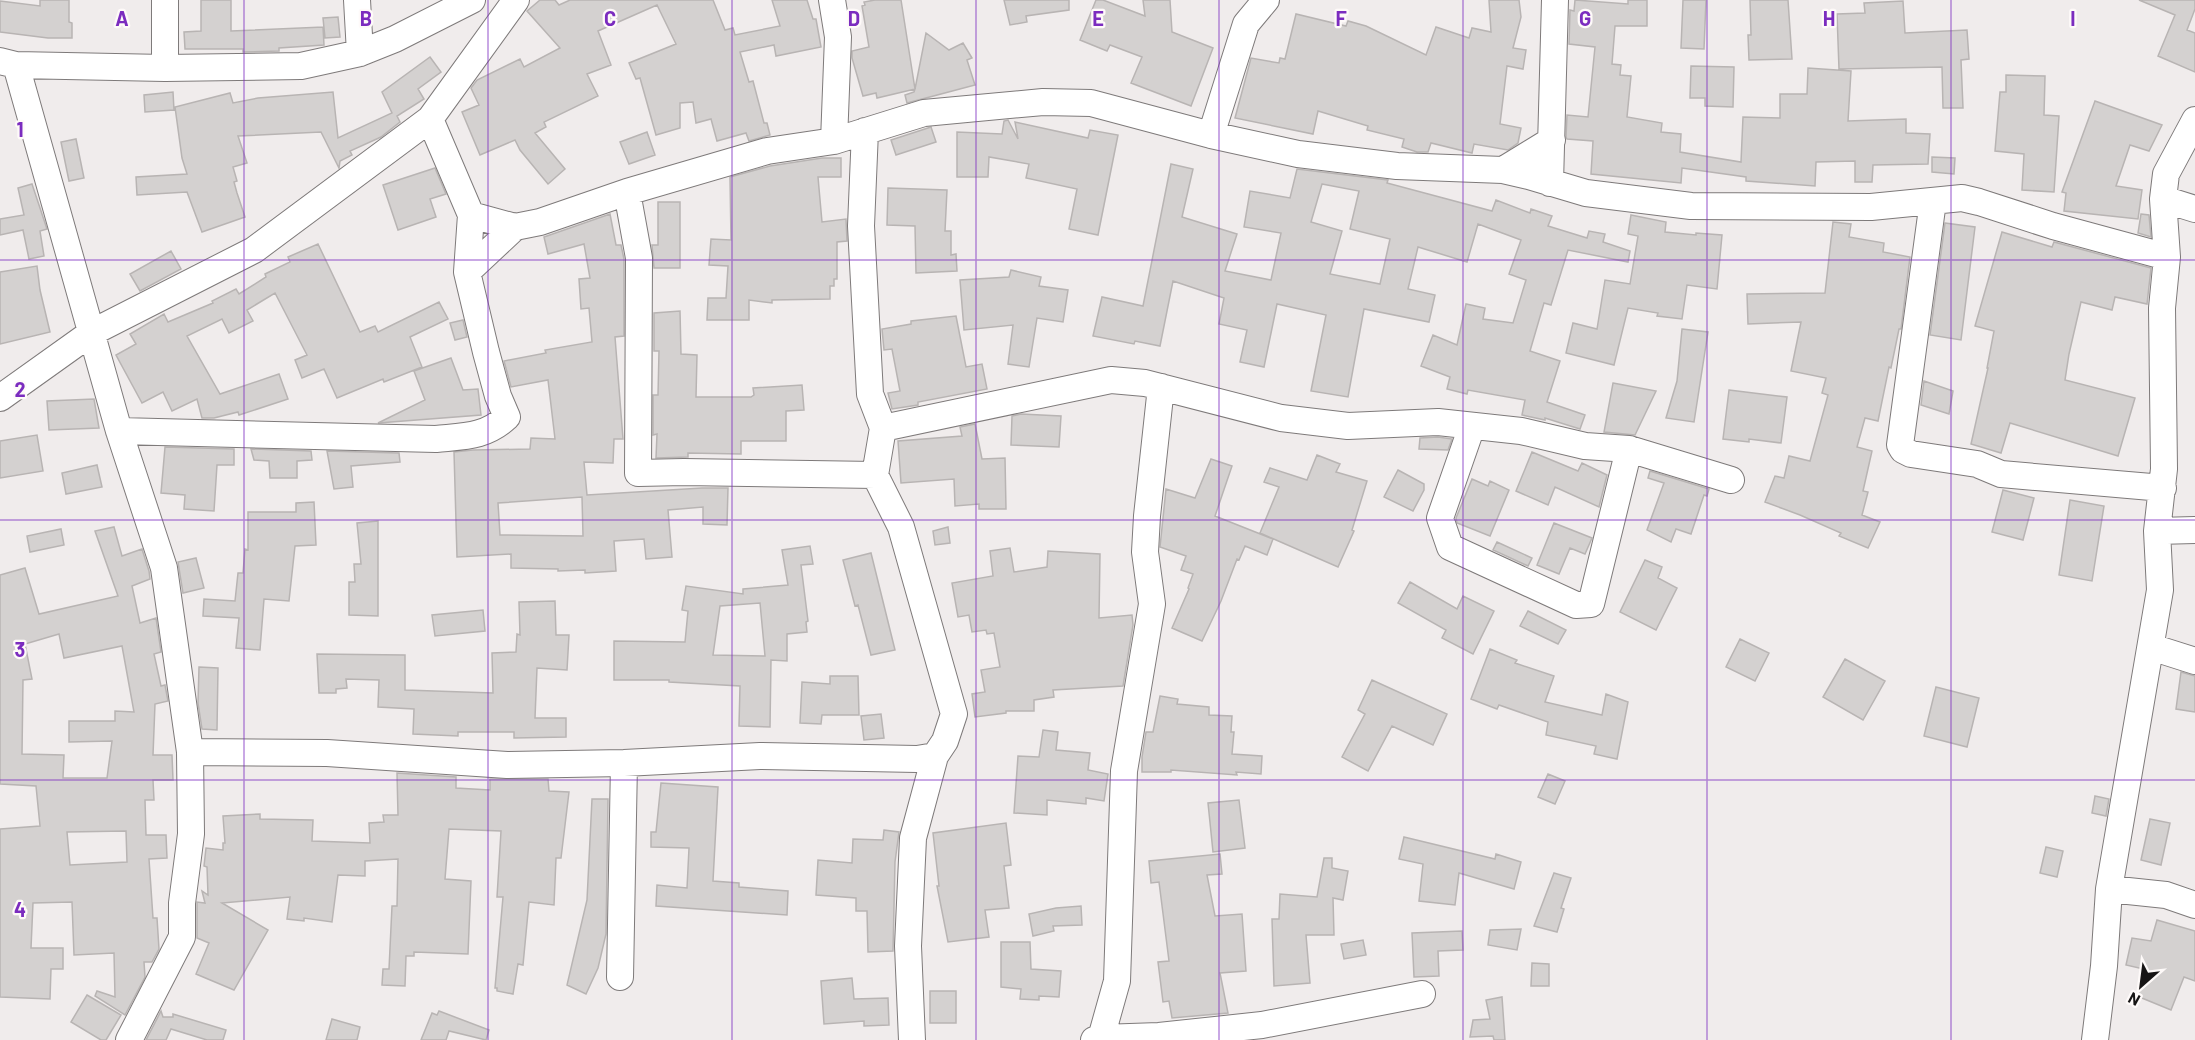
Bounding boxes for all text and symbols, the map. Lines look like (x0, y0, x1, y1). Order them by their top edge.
text: A (115, 6, 129, 30)
text: B (360, 6, 372, 30)
text: C (604, 6, 616, 30)
text: D (848, 6, 860, 30)
text: E (1092, 6, 1104, 30)
text: F (1335, 6, 1347, 30)
text: G (1579, 6, 1591, 30)
text: H (1823, 6, 1835, 30)
text: I (2070, 6, 2076, 30)
text: 1 (16, 117, 24, 141)
text: 2 (14, 377, 26, 401)
text: 3 (15, 637, 25, 661)
text: 4 (14, 897, 26, 921)
north arrow (2111, 956, 2171, 1016)
text: N (2125, 989, 2143, 1011)

